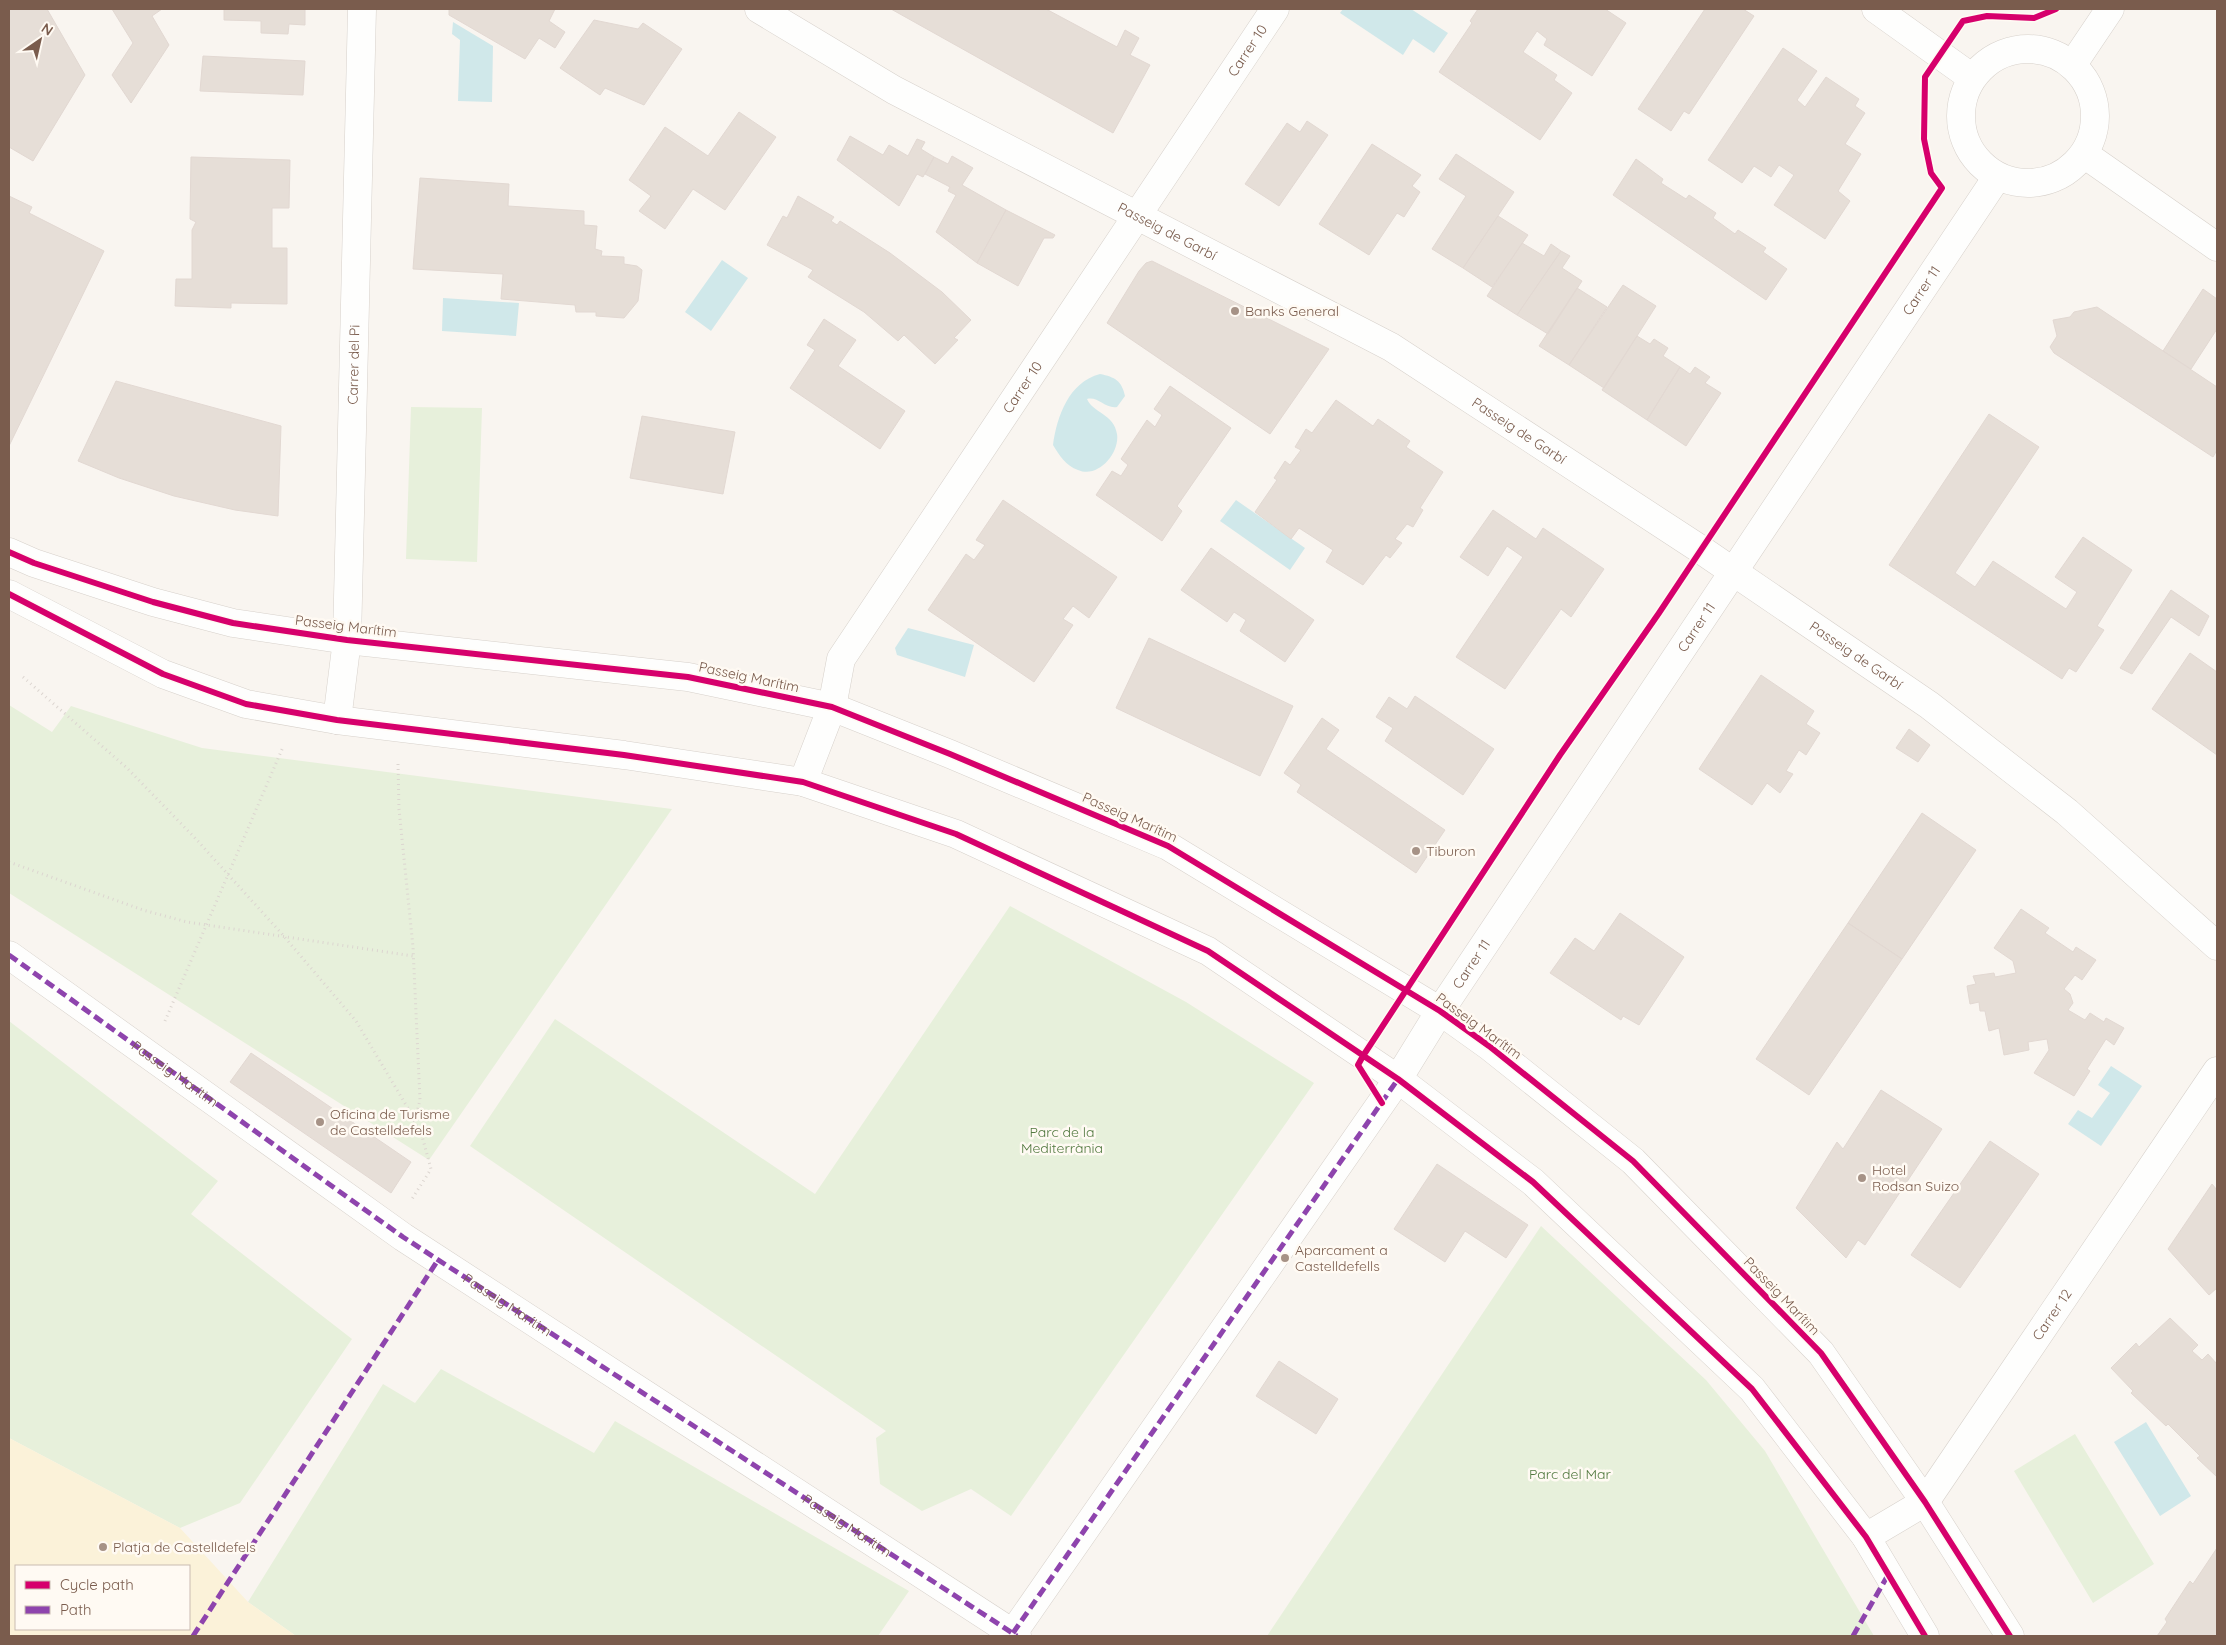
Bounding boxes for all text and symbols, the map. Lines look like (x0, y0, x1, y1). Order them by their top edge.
north arrow (15, 15, 65, 65)
text: N (38, 19, 57, 40)
street label: Carrer 10 (1224, 21, 1271, 80)
street label: Passeig de Garbí (1115, 198, 1220, 264)
street label: Carrer 11 (1898, 262, 1944, 319)
place label: Banks General (1245, 302, 1339, 320)
marker: Banks General (1229, 305, 1241, 317)
street label: Carrer del Pi (344, 324, 363, 405)
street label: Carrer 10 (999, 358, 1046, 417)
street label: Passeig de Garbí (1469, 393, 1570, 468)
street label: Carrer 11 (1673, 599, 1719, 655)
street label: Passeig Marítim (294, 611, 398, 641)
street label: Passeig de Garbí (1806, 617, 1906, 693)
street label: Passeig Marítim (697, 658, 801, 696)
street label: Passeig Marítim (1080, 788, 1180, 846)
place label: Tiburon (1426, 842, 1476, 860)
marker: Tiburon (1410, 845, 1422, 857)
street label: Carrer 11 (1448, 936, 1494, 992)
street label: Passeig Marítim (1432, 989, 1526, 1063)
street label: Passeig Marítim (128, 1037, 222, 1111)
place label: Oficina de Turisme de Castelldefels (330, 1105, 450, 1139)
marker: Oficina de Turisme de Castelldefels (314, 1116, 326, 1128)
park label: Parc de la Mediterrània (1021, 1123, 1103, 1157)
place label: Hotel Rodsan Suizo (1872, 1161, 1959, 1195)
marker: Hotel Rodsan Suizo (1856, 1172, 1868, 1184)
place label: Aparcament a Castelldefells (1295, 1241, 1388, 1275)
marker: Aparcament a Castelldefells (1279, 1252, 1291, 1264)
street label: Passeig Marítim (1740, 1253, 1824, 1339)
street label: Passeig Marítim (460, 1269, 555, 1340)
street label: Carrer 12 (2028, 1285, 2076, 1344)
park label: Parc del Mar (1529, 1465, 1612, 1483)
street label: Passeig Marítim (799, 1490, 895, 1561)
place label: Platja de Castelldefels (113, 1538, 256, 1556)
marker: Platja de Castelldefels (97, 1541, 109, 1553)
legend (15, 1565, 190, 1630)
text: Cycle path (60, 1575, 134, 1594)
text: Path (60, 1600, 92, 1619)

